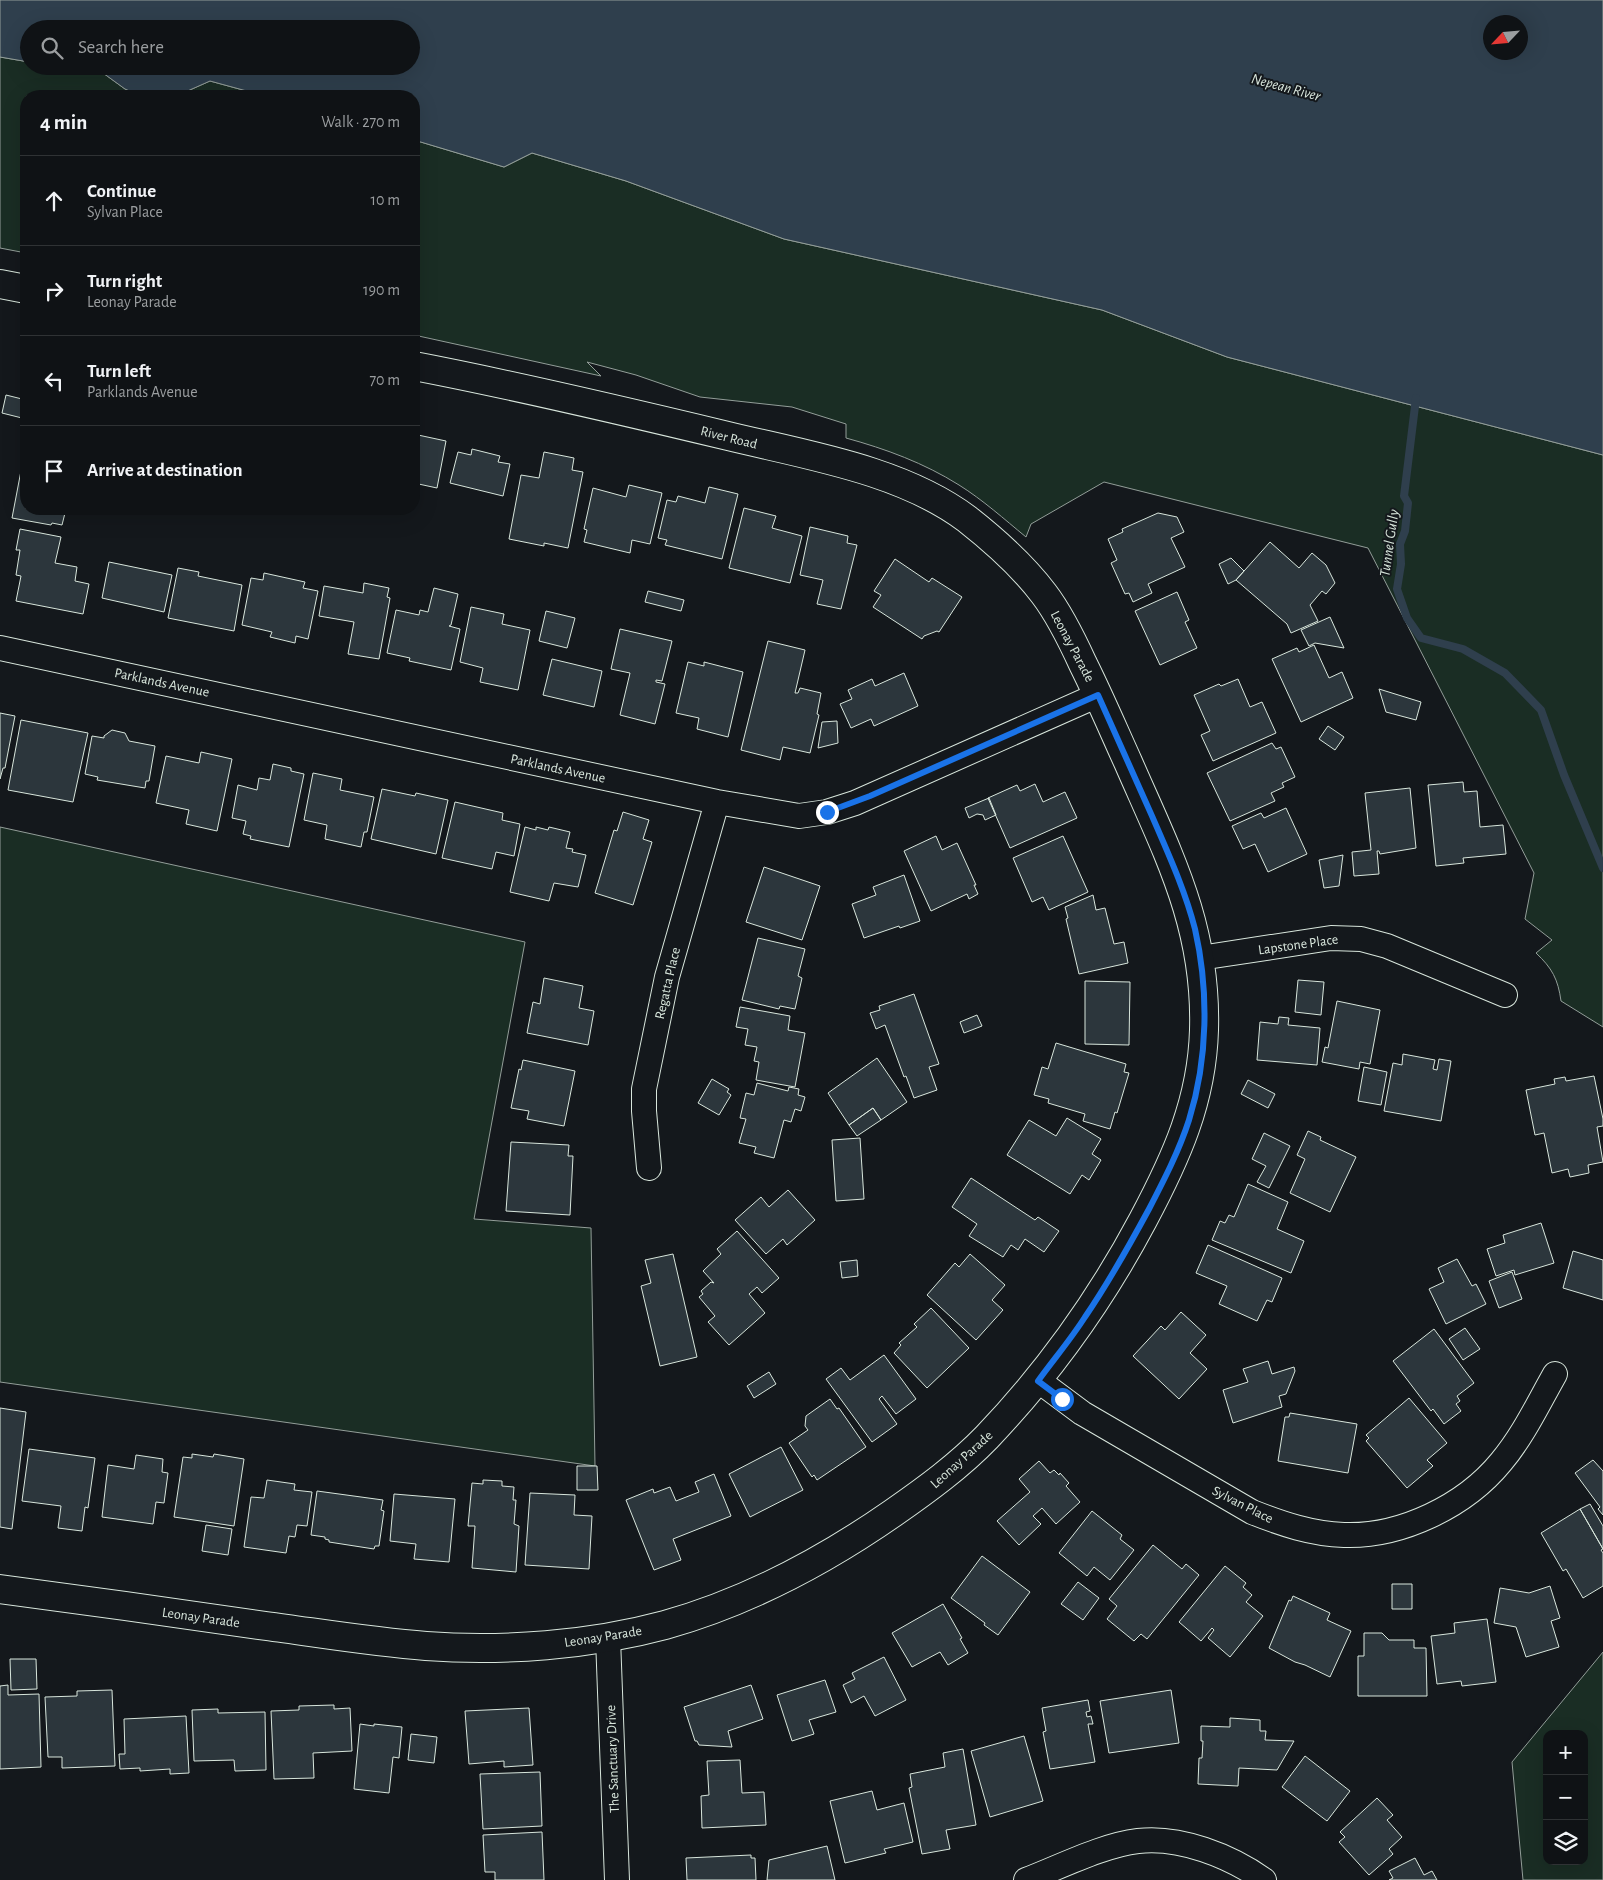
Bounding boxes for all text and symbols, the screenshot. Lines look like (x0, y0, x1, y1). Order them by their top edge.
north arrow (1483, 15, 1528, 60)
search box (20, 20, 420, 75)
icon: search (38, 34, 66, 62)
text: Search here (78, 38, 164, 57)
water label: Nepean River (1250, 71, 1323, 104)
text: 4 min (40, 112, 87, 133)
text: Walk · 270 m (321, 114, 400, 130)
text: Continue (87, 182, 156, 201)
icon: ahead (40, 187, 68, 215)
text: 10 m (371, 192, 400, 208)
text: Sylvan Place (87, 204, 163, 220)
text: Turn right (87, 272, 162, 291)
icon: right (40, 277, 68, 305)
text: 190 m (363, 282, 400, 298)
text: Leonay Parade (87, 294, 177, 310)
text: Turn left (87, 362, 151, 381)
icon: left (40, 367, 68, 395)
text: 70 m (369, 372, 400, 388)
text: Parklands Avenue (87, 384, 198, 400)
street label: River Road (699, 424, 759, 452)
icon: arrive (40, 457, 68, 485)
text: Arrive at destination (87, 461, 243, 480)
water label: Tunnel Gully (1377, 508, 1402, 578)
street label: Leonay Parade (1048, 609, 1097, 684)
street label: Parklands Avenue (113, 666, 211, 700)
street label: Parklands Avenue (509, 752, 607, 786)
route end (816, 801, 839, 824)
street label: Lapstone Place (1257, 932, 1339, 958)
street label: Regatta Place (653, 946, 683, 1021)
route start (1051, 1388, 1074, 1411)
street label: Leonay Parade (928, 1428, 995, 1491)
street label: Sylvan Place (1210, 1484, 1275, 1526)
street label: Leonay Parade (161, 1606, 241, 1630)
street label: Leonay Parade (563, 1624, 643, 1650)
street label: The Sanctuary Drive (604, 1705, 622, 1813)
map controls (1543, 1730, 1588, 1865)
button: + (1543, 1730, 1588, 1775)
button: − (1543, 1775, 1588, 1820)
button: layers (1543, 1820, 1588, 1865)

